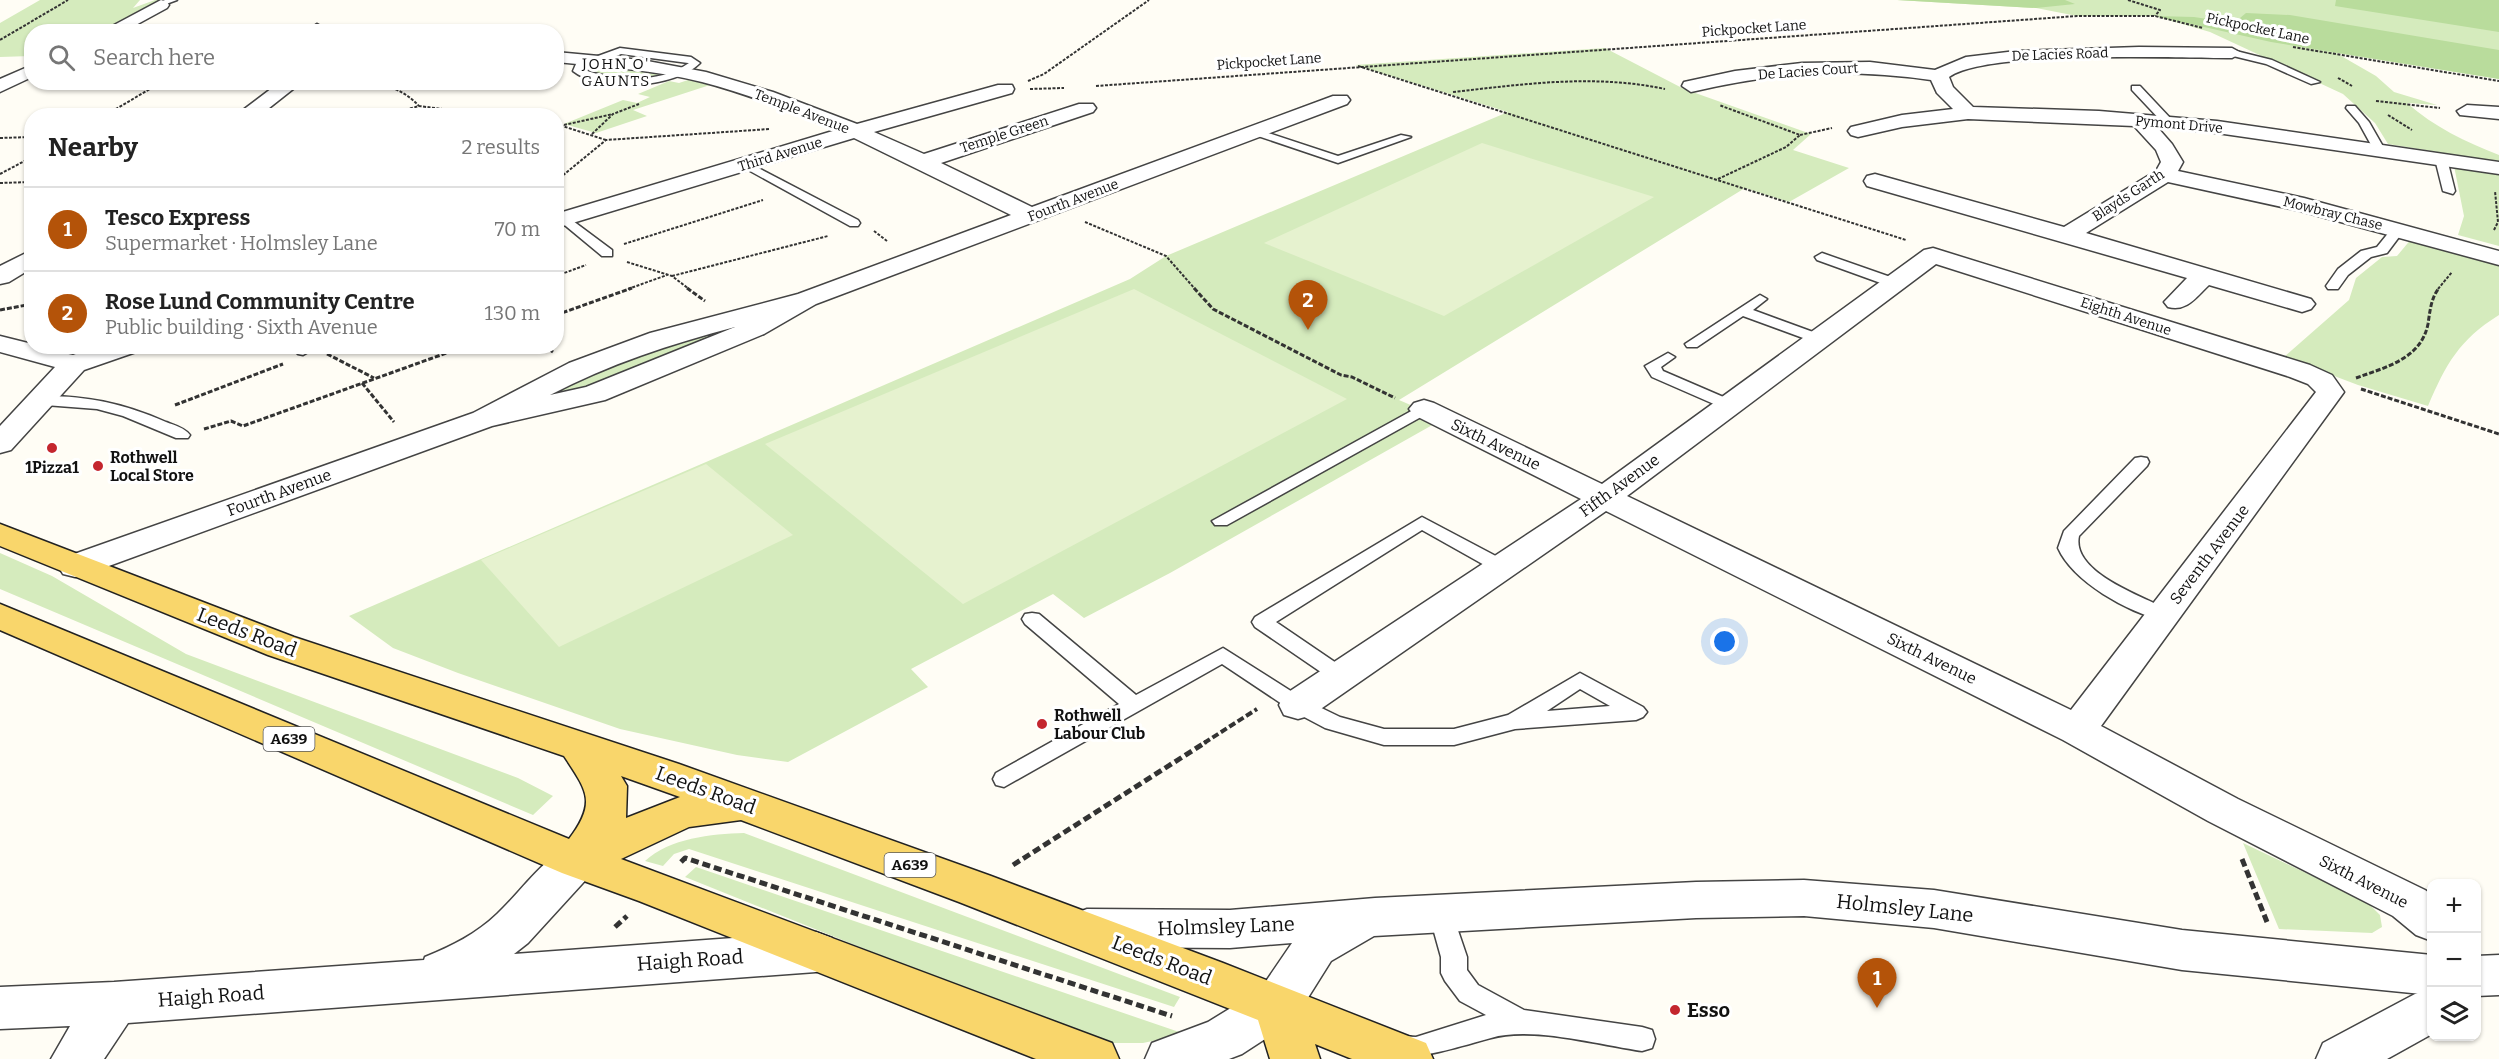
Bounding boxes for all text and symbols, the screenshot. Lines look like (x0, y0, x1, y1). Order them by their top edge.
street label: Pickpocket Lane (2205, 9, 2311, 48)
street label: Pickpocket Lane (1701, 16, 1807, 41)
search box (24, 24, 564, 90)
icon: search (45, 41, 78, 74)
text: Search here (93, 44, 215, 71)
street label: De Lacies Road (2011, 44, 2109, 65)
street label: Pickpocket Lane (1216, 49, 1322, 74)
district label: JOHN O' GAUNTS (581, 55, 651, 90)
street label: De Lacies Court (1757, 60, 1859, 83)
street label: Temple Avenue (752, 86, 852, 137)
street label: Temple Green (958, 112, 1051, 157)
street label: Pymont Drive (2134, 112, 2224, 137)
text: Nearby (48, 132, 138, 163)
street label: Third Avenue (736, 134, 824, 175)
text: 2 results (461, 135, 540, 159)
street label: Blayds Garth (2089, 166, 2168, 225)
street label: Fourth Avenue (1025, 175, 1121, 226)
street label: Mowbray Chase (2281, 193, 2384, 234)
text: Tesco Express (105, 204, 250, 231)
text: 1 (63, 217, 72, 241)
text: 70 m (494, 217, 540, 241)
text: Supermarket · Holmsley Lane (105, 231, 378, 255)
pin: 2 (1288, 280, 1328, 330)
text: Rose Lund Community Centre (105, 288, 414, 315)
street label: Eighth Avenue (2078, 294, 2174, 339)
text: 2 (62, 301, 73, 325)
text: 130 m (485, 301, 540, 325)
text: Public building · Sixth Avenue (105, 315, 378, 339)
street label: Sixth Avenue (1448, 415, 1544, 474)
marker: 1Pizza1 (45, 441, 59, 455)
place label: Rothwell Local Store (110, 448, 194, 485)
street label: Fifth Avenue (1576, 450, 1663, 521)
place label: 1Pizza1 (25, 458, 79, 477)
marker: Rothwell Local Store (91, 459, 105, 473)
street label: Fourth Avenue (224, 465, 334, 520)
street label: Seventh Avenue (2166, 501, 2253, 608)
street label: Leeds Road (194, 602, 300, 662)
your location (1710, 627, 1739, 656)
street label: Sixth Avenue (1884, 629, 1980, 688)
place label: Rothwell Labour Club (1054, 706, 1145, 743)
marker: Rothwell Labour Club (1035, 717, 1049, 731)
road number: A639 (264, 727, 314, 751)
street label: Leeds Road (653, 761, 760, 819)
street label: Sixth Avenue (2316, 851, 2411, 912)
road number: A639 (884, 853, 936, 877)
map controls (2427, 879, 2481, 1041)
button: + (2427, 879, 2481, 933)
street label: Holmsley Lane (1835, 889, 1975, 927)
street label: Holmsley Lane (1157, 912, 1295, 940)
street label: Leeds Road (1109, 930, 1215, 990)
button: − (2427, 933, 2481, 987)
street label: Haigh Road (636, 944, 744, 976)
pin: 1 (1858, 958, 1896, 1008)
street label: Haigh Road (157, 980, 265, 1012)
button: layers (2427, 987, 2481, 1041)
place label: Esso (1687, 998, 1730, 1022)
marker: Esso (1668, 1003, 1682, 1017)

